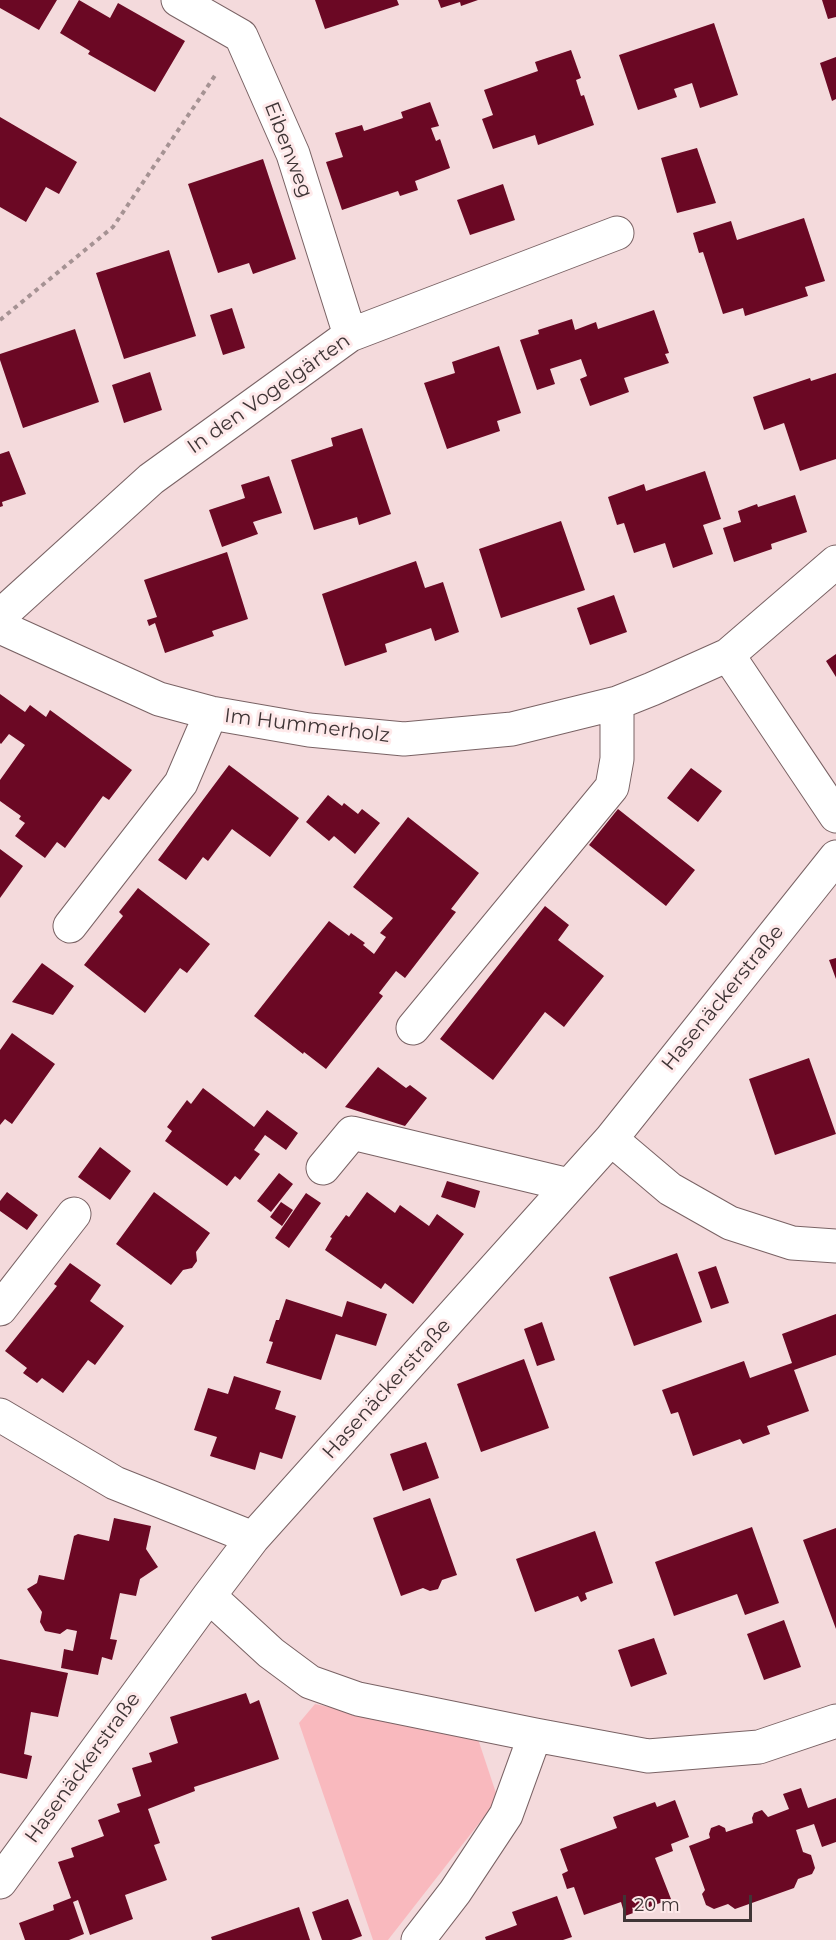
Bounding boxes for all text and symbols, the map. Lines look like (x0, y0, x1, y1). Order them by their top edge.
street label: Eibenweg (259, 99, 317, 201)
street label: In den Vogelgärten (183, 329, 355, 459)
street label: Im Hummerholz (223, 704, 391, 748)
street label: Hasenäckerstraße (657, 920, 789, 1076)
street label: Hasenäckerstraße (318, 1314, 456, 1464)
street label: Hasenäckerstraße (20, 1688, 146, 1848)
scale bar (626, 1883, 755, 1921)
text: 20 m (634, 1894, 680, 1916)

